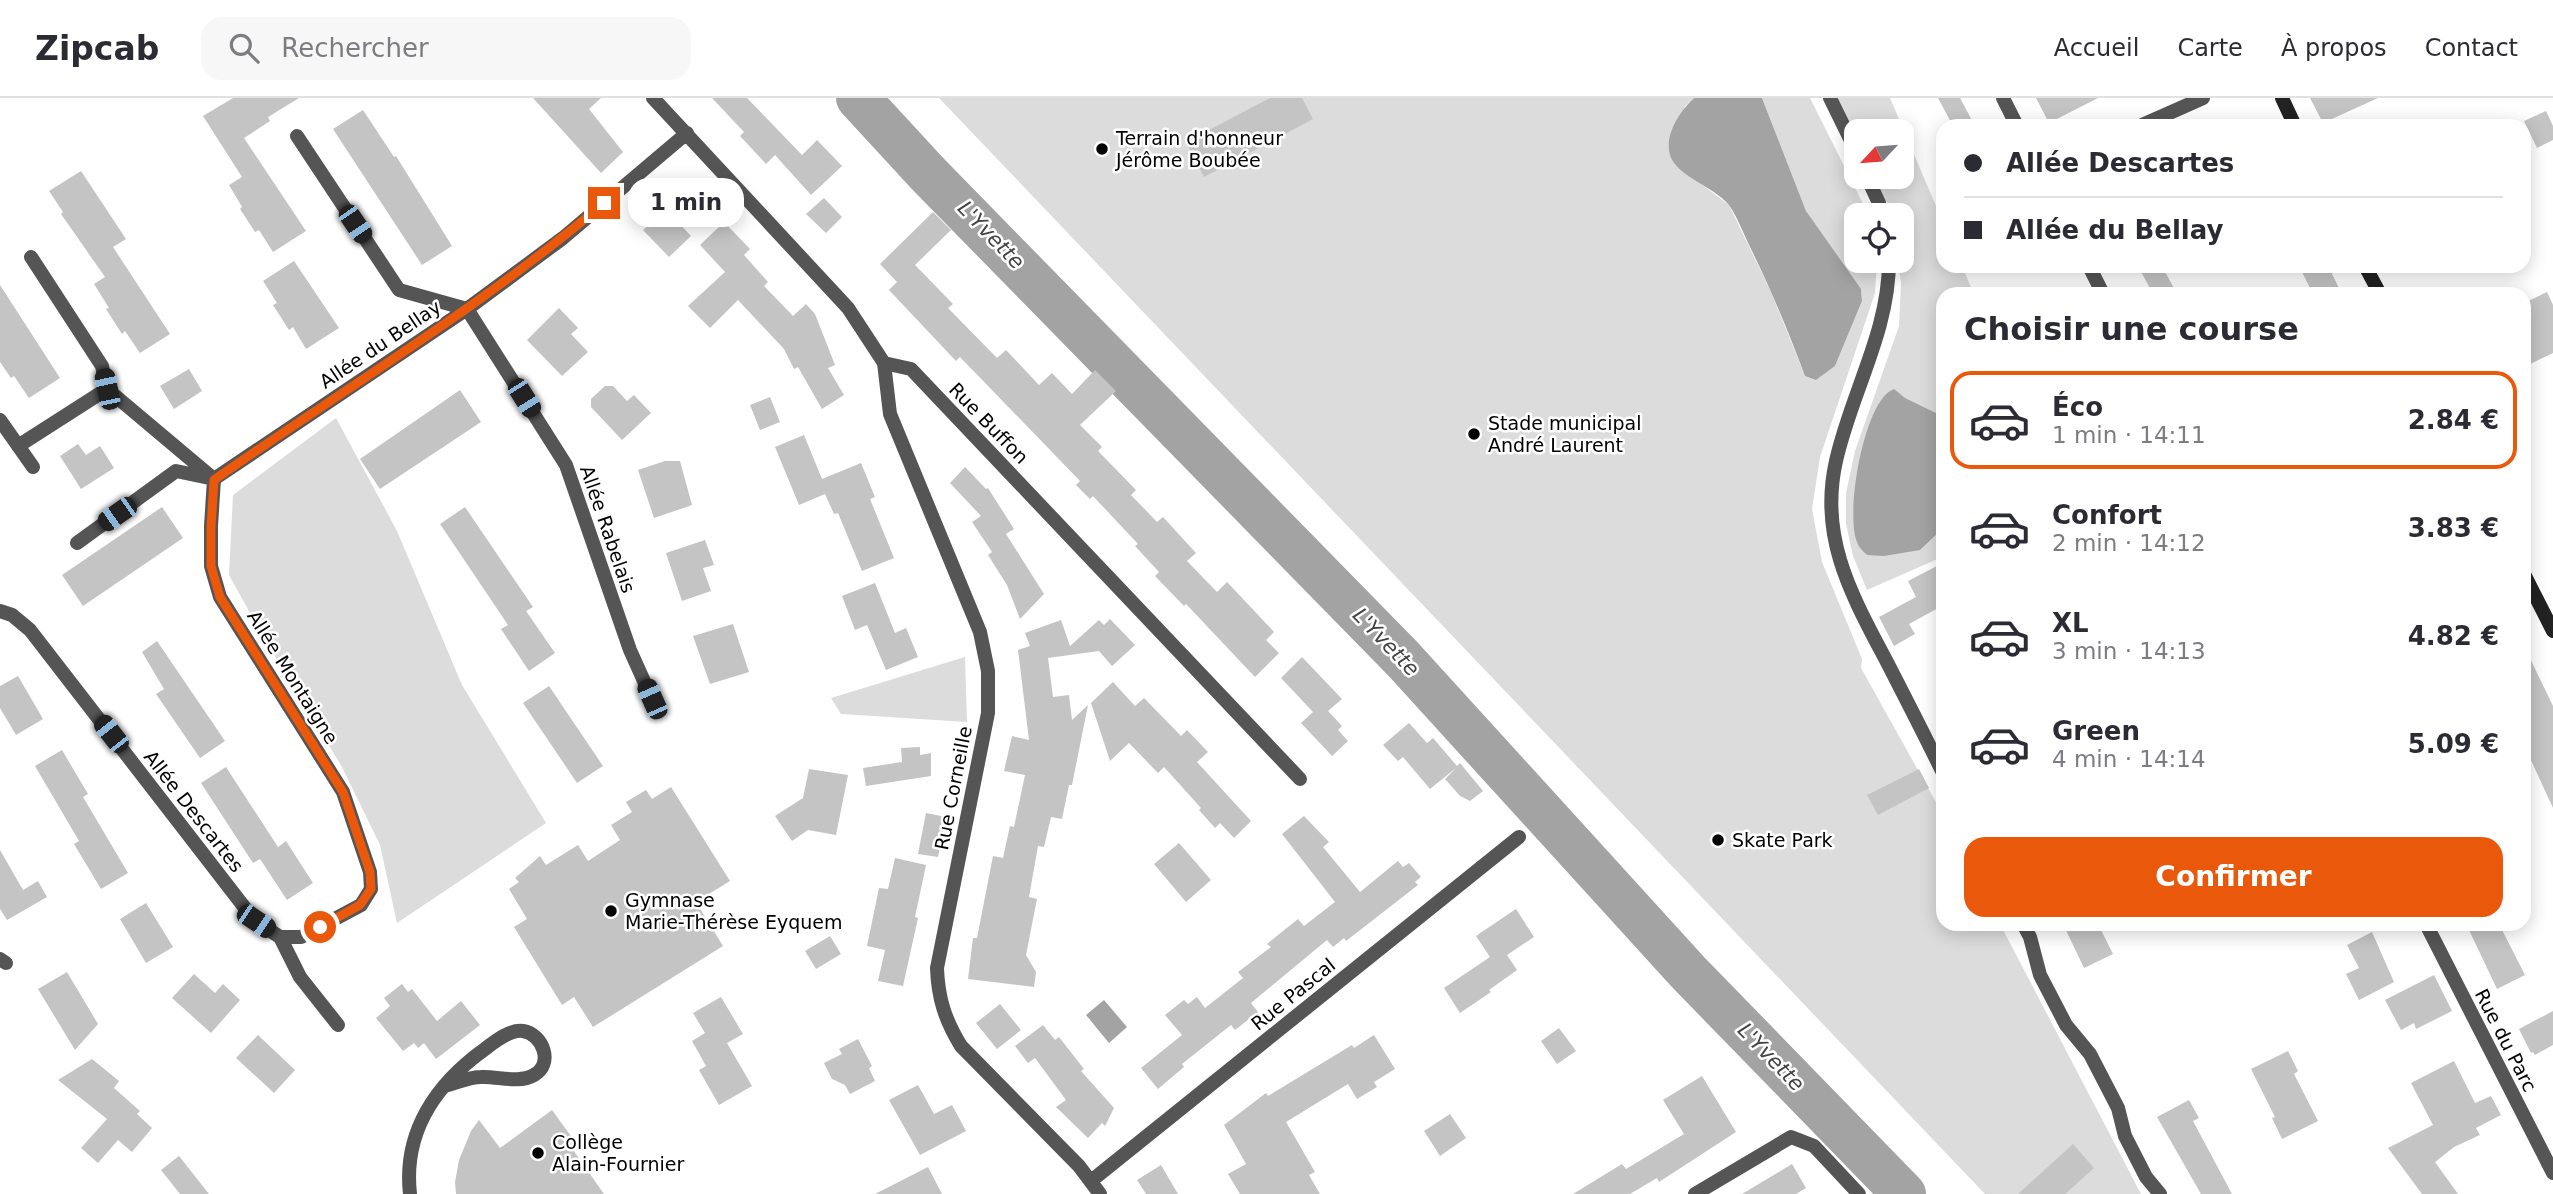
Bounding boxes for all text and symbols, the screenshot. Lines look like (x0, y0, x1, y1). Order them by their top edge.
search box (201, 17, 691, 80)
text: Zipcab (35, 29, 159, 68)
icon: search (225, 29, 263, 67)
text: Rechercher (281, 33, 429, 63)
text: Accueil (2054, 34, 2139, 62)
text: Carte (2177, 34, 2243, 62)
text: À propos (2281, 34, 2387, 62)
text: Contact (2425, 34, 2518, 62)
north arrow (1844, 119, 1914, 189)
map controls (1844, 119, 1914, 273)
place label: Terrain d'honneur Jérôme Boubée (1115, 127, 1283, 171)
marker: Terrain d'honneur Jérôme Boubée (1094, 141, 1110, 157)
text: Allée Descartes (2006, 148, 2234, 178)
callout: 1 min (628, 178, 744, 228)
route end (588, 187, 620, 219)
text: 1 min (650, 189, 722, 215)
water label: L'Yvette (953, 196, 1029, 274)
car (335, 201, 376, 247)
button: locate (1844, 203, 1914, 273)
text: Allée du Bellay (2006, 215, 2223, 245)
street label: Allée du Bellay (315, 295, 445, 393)
text: Choisir une course (1964, 310, 2299, 348)
car (93, 366, 122, 412)
car (504, 375, 545, 421)
street label: Rue Buffon (945, 378, 1033, 468)
icon: car (1968, 389, 2031, 452)
text: Éco (2052, 392, 2103, 422)
text: 2.84 € (2408, 405, 2499, 435)
place label: Stade municipal André Laurent (1488, 412, 1642, 456)
text: 1 min · 14:11 (2052, 422, 2206, 448)
marker: Stade municipal André Laurent (1466, 426, 1482, 442)
street label: Allée Rabelais (576, 462, 640, 596)
car (94, 493, 141, 535)
icon: car (1968, 497, 2031, 560)
text: Confort (2052, 500, 2162, 530)
text: 3.83 € (2408, 513, 2499, 543)
text: 2 min · 14:12 (2052, 530, 2206, 556)
water label: L'Yvette (1348, 603, 1424, 681)
icon: car (1968, 605, 2031, 668)
street label: Allée Montaigne (243, 606, 343, 748)
text: XL (2052, 608, 2089, 638)
text: 4.82 € (2408, 621, 2499, 651)
text: 3 min · 14:13 (2052, 638, 2206, 664)
car (634, 676, 671, 722)
car (90, 711, 133, 757)
icon: car (1968, 713, 2031, 776)
text: Green (2052, 716, 2140, 746)
street label: Rue Corneille (930, 724, 976, 852)
text: 5.09 € (2408, 729, 2499, 759)
street label: Allée Descartes (140, 746, 248, 876)
text: 4 min · 14:14 (2052, 746, 2206, 772)
place label: Skate Park (1732, 829, 1833, 851)
marker: Skate Park (1710, 832, 1726, 848)
button: Confirmer (1964, 837, 2503, 917)
place label: Gymnase Marie-Thérèse Eyquem (625, 889, 843, 933)
car (233, 901, 280, 941)
marker: Gymnase Marie-Thérèse Eyquem (603, 903, 619, 919)
route start (304, 911, 336, 943)
street label: Rue Pascal (1247, 953, 1339, 1035)
street label: Rue du Parc (2471, 985, 2541, 1095)
water label: L'Yvette (1733, 1018, 1809, 1096)
place label: Collège Alain-Fournier (552, 1131, 685, 1175)
marker: Collège Alain-Fournier (530, 1145, 546, 1161)

